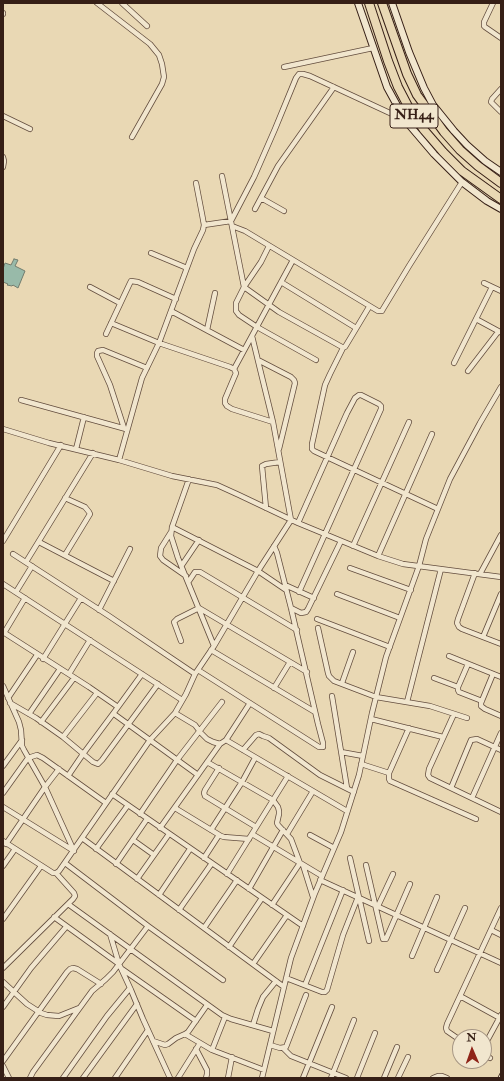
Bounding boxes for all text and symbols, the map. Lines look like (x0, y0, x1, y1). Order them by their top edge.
road number: NH44 (390, 104, 438, 128)
north arrow (452, 1029, 492, 1069)
text: N (466, 1031, 477, 1044)

